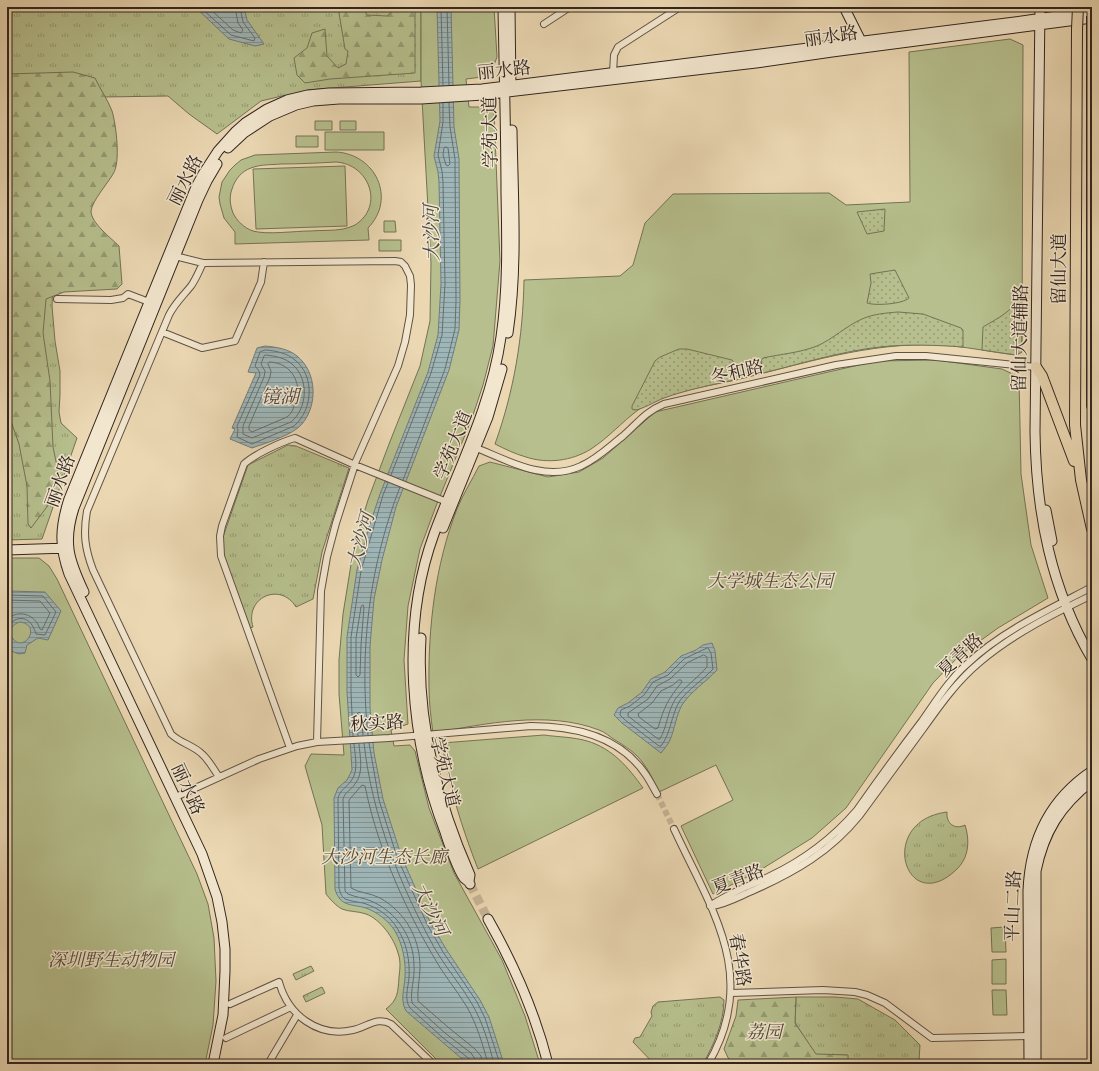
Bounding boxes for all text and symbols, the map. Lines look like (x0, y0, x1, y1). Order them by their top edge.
street label: 丽水路 (803, 20, 859, 51)
street label: 丽水路 (476, 55, 532, 84)
street label: 学苑大道 (477, 96, 502, 168)
street label: 丽水路 (162, 150, 207, 209)
water label: 大沙河 (418, 201, 444, 262)
street label: 留仙大道 (1047, 233, 1070, 305)
street label: 留仙大道辅路 (1007, 284, 1032, 392)
street label: 冬和路 (708, 354, 766, 389)
water label: 镜湖 (261, 384, 302, 409)
street label: 学苑大道 (428, 407, 477, 482)
street label: 丽水路 (39, 452, 80, 510)
water label: 大沙河 (341, 506, 381, 571)
park label: 大学城生态公园 (707, 569, 836, 592)
street label: 夏青路 (932, 628, 987, 681)
street label: 秋实路 (349, 710, 405, 735)
street label: 学苑大道 (426, 734, 465, 810)
street label: 丽水路 (167, 759, 210, 818)
park label: 大沙河生态长廊 (321, 845, 450, 868)
street label: 夏青路 (708, 858, 767, 899)
street label: 平山二路 (1000, 870, 1025, 942)
water label: 大沙河 (407, 878, 456, 943)
street label: 春华路 (725, 931, 756, 988)
park label: 深圳野生动物园 (48, 948, 177, 971)
park label: 荔园 (746, 1020, 785, 1043)

